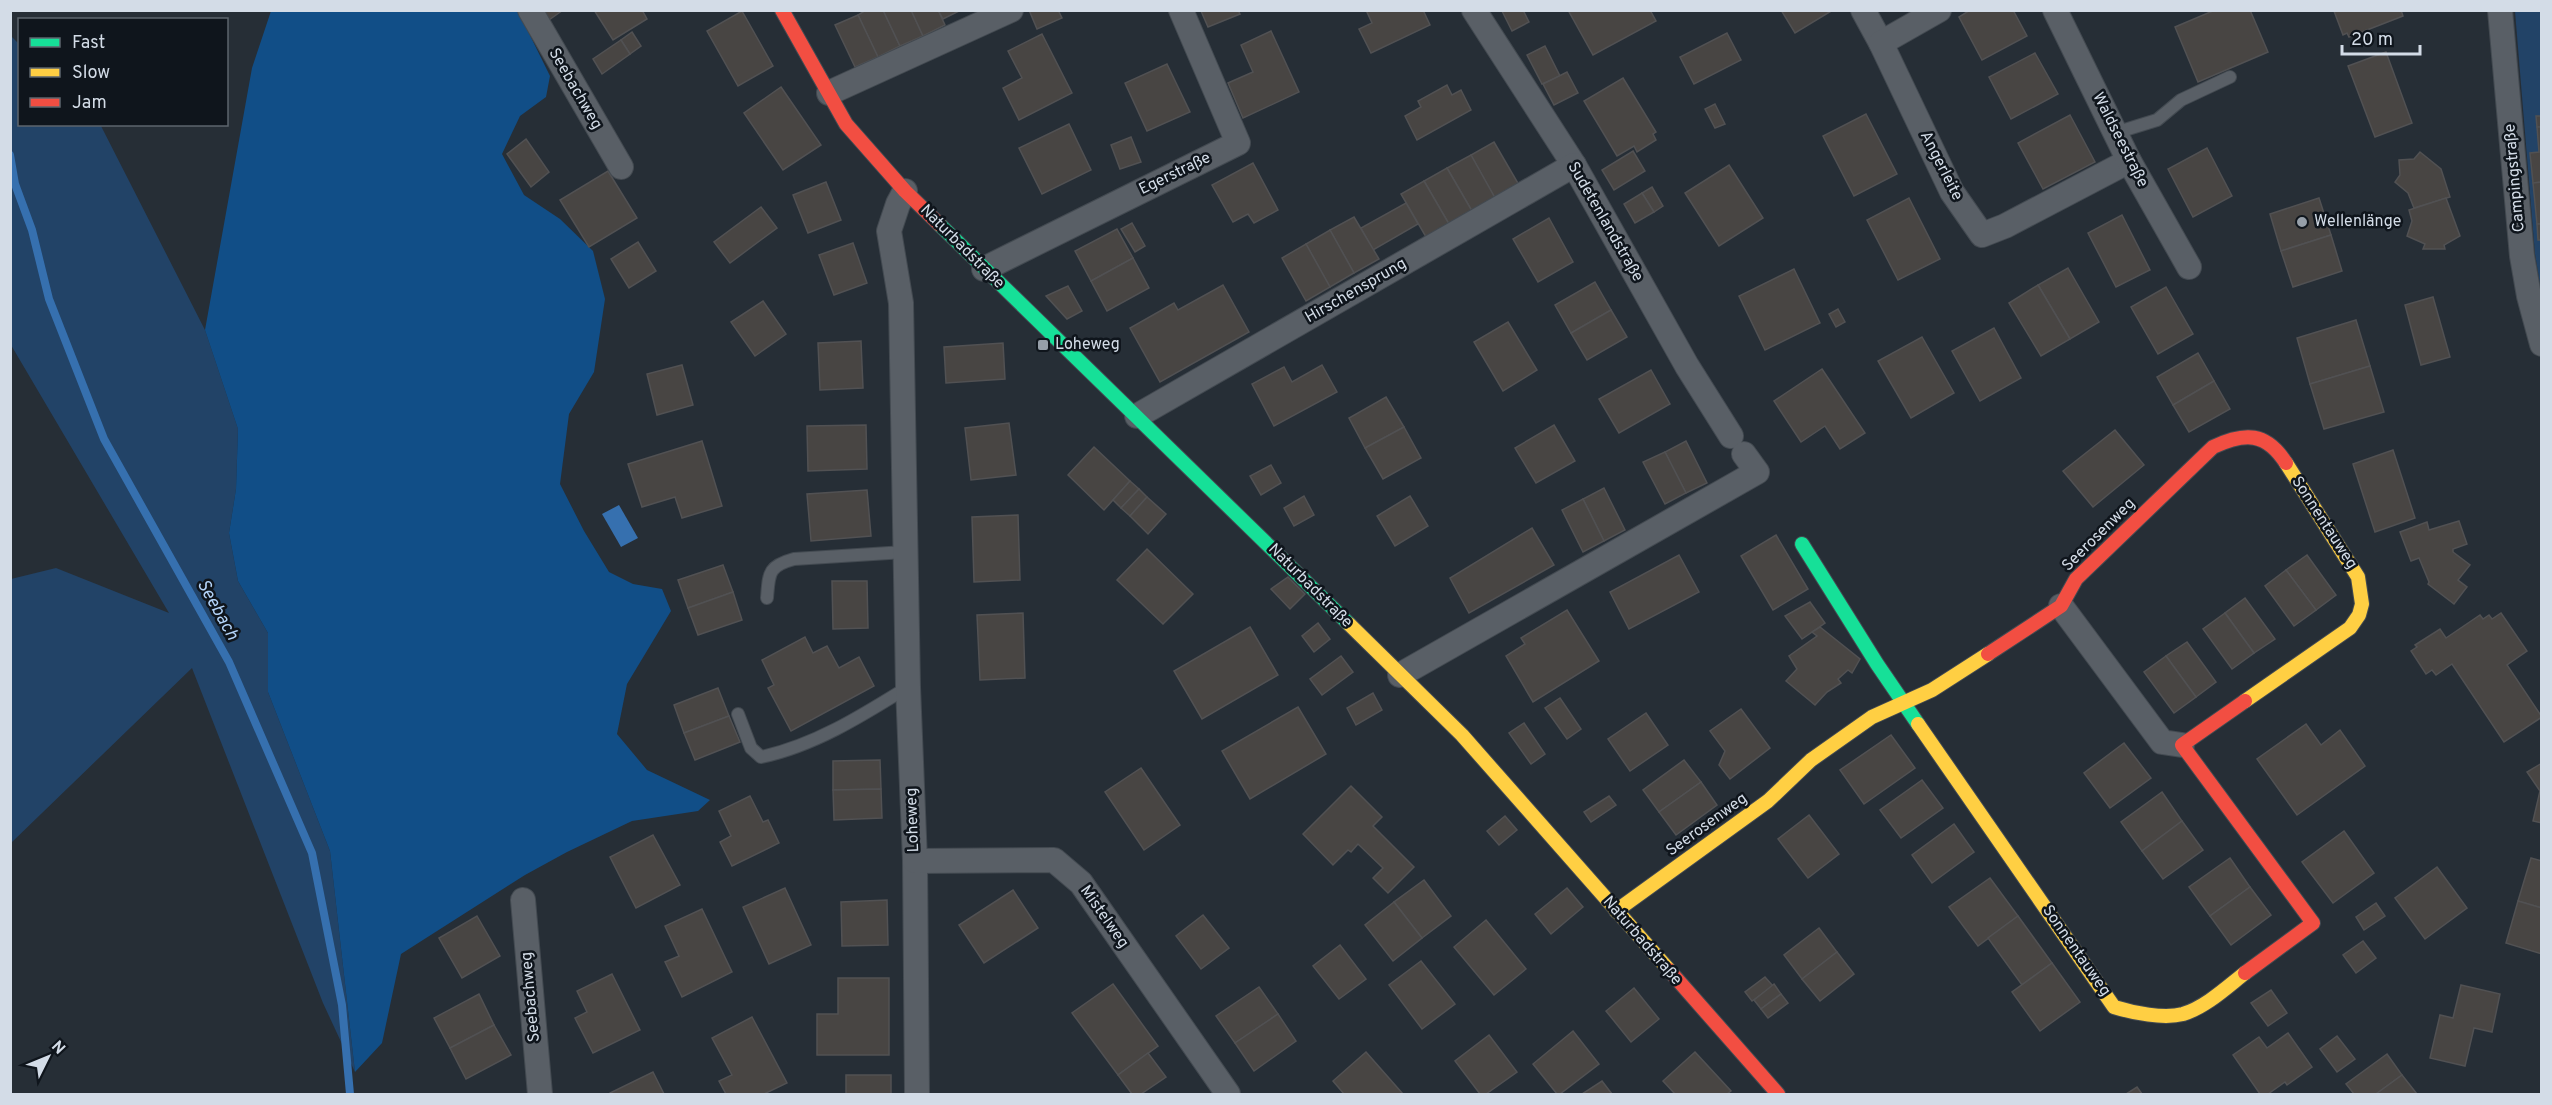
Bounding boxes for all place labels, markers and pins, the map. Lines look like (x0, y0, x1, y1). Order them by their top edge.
place label: Wellenlänge (2314, 212, 2401, 232)
marker: Wellenlänge (2295, 215, 2309, 229)
place label: Loheweg (1055, 335, 1120, 355)
marker: Loheweg (1036, 338, 1050, 352)

